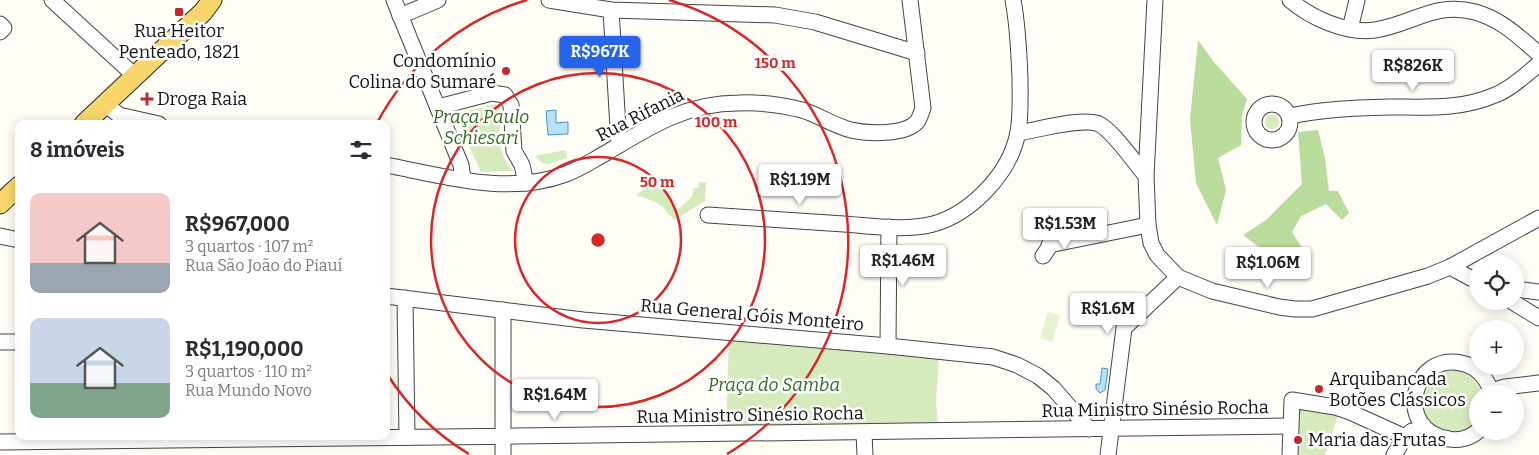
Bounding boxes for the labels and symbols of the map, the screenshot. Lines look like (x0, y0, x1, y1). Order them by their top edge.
marker: Rua Heitor Penteado, 1821 (173, 6, 185, 18)
place label: Rua Heitor Penteado, 1821 (118, 20, 240, 63)
pin: R$967K (559, 36, 641, 78)
pin: R$826K (1372, 49, 1454, 92)
place label: Condomínio Colina do Sumaré (348, 50, 496, 93)
text: 150 m (754, 54, 796, 72)
marker: Condomínio Colina do Sumaré (500, 65, 512, 77)
street label: Rua Rifania (592, 83, 688, 146)
place label: Droga Raia (157, 88, 247, 110)
marker: Droga Raia (141, 93, 153, 105)
park label: Praça Paulo Schiesari (433, 106, 529, 149)
text: 100 m (695, 113, 738, 131)
pin: R$1.19M (754, 164, 846, 206)
text: 50 m (640, 173, 675, 191)
pin: R$1.53M (1019, 208, 1111, 250)
centre of rings (589, 231, 607, 249)
pin: R$1.46M (857, 244, 949, 287)
pin: R$1.06M (1222, 246, 1314, 289)
pin: R$1.6M (1067, 292, 1149, 335)
street label: Rua General Góis Monteiro (639, 294, 865, 336)
place label: Arquibancada Botões Clássicos (1329, 368, 1466, 411)
park label: Praça do Samba (708, 374, 840, 396)
pin: R$1.64M (509, 378, 601, 421)
marker: Arquibancada Botões Clássicos (1313, 383, 1325, 395)
street label: Rua Ministro Sinésio Rocha (1041, 396, 1269, 422)
street label: Rua Ministro Sinésio Rocha (636, 402, 864, 428)
place label: Maria das Frutas (1308, 429, 1446, 451)
marker: Maria das Frutas (1292, 434, 1304, 446)

